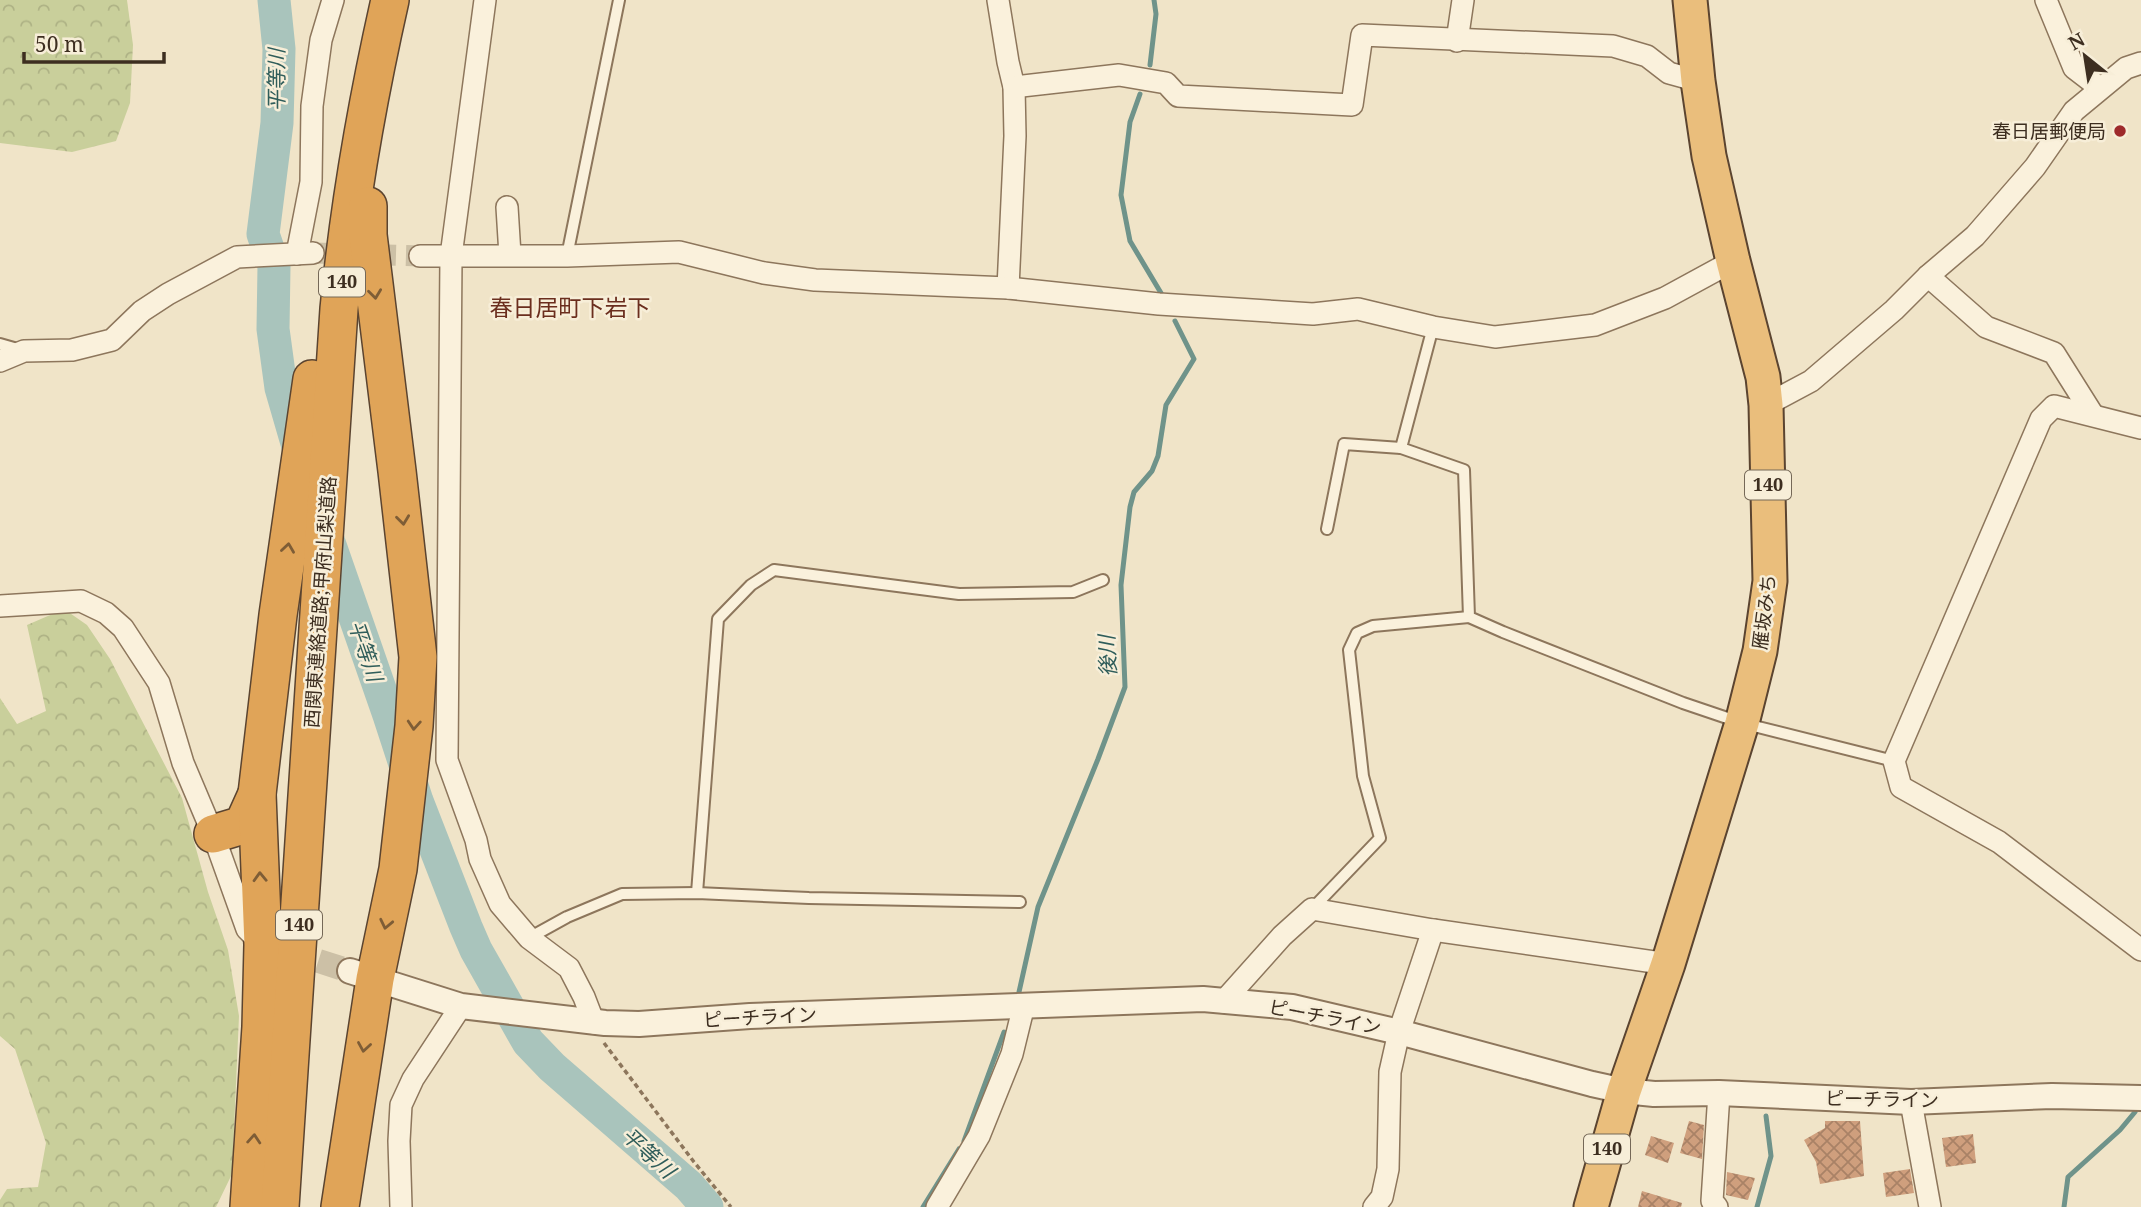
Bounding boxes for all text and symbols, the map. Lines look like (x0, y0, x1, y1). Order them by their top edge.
scale bar (24, 21, 164, 65)
north arrow (2050, 21, 2120, 91)
text: N (2064, 26, 2090, 56)
text: 50 m (35, 30, 84, 58)
water label: 平等川 (262, 47, 290, 112)
place label: 春日居郵便局 (1992, 118, 2106, 144)
marker: 春日居郵便局 (2112, 123, 2128, 139)
road number: 140 (319, 268, 365, 296)
one-way arrow (367, 288, 382, 300)
district label: 春日居町下岩下 (490, 291, 651, 323)
road number: 140 (1745, 471, 1791, 500)
street label: 西関東連絡道路;甲府山梨道路 (298, 475, 342, 729)
one-way arrow (396, 514, 411, 526)
one-way arrow (280, 542, 295, 554)
street label: 雁坂みち (1746, 573, 1782, 651)
water label: 平等川 (342, 616, 390, 687)
water label: 後川 (1092, 632, 1122, 678)
one-way arrow (407, 719, 422, 730)
one-way arrow (253, 871, 268, 882)
road number: 140 (276, 910, 322, 940)
one-way arrow (380, 918, 395, 930)
street label: ピーチライン (1267, 993, 1383, 1041)
street label: ピーチライン (702, 1001, 818, 1033)
one-way arrow (357, 1041, 372, 1052)
street label: ピーチライン (1825, 1085, 1939, 1113)
water label: 平等川 (616, 1121, 683, 1185)
one-way arrow (246, 1133, 261, 1144)
road number: 140 (1584, 1134, 1630, 1164)

